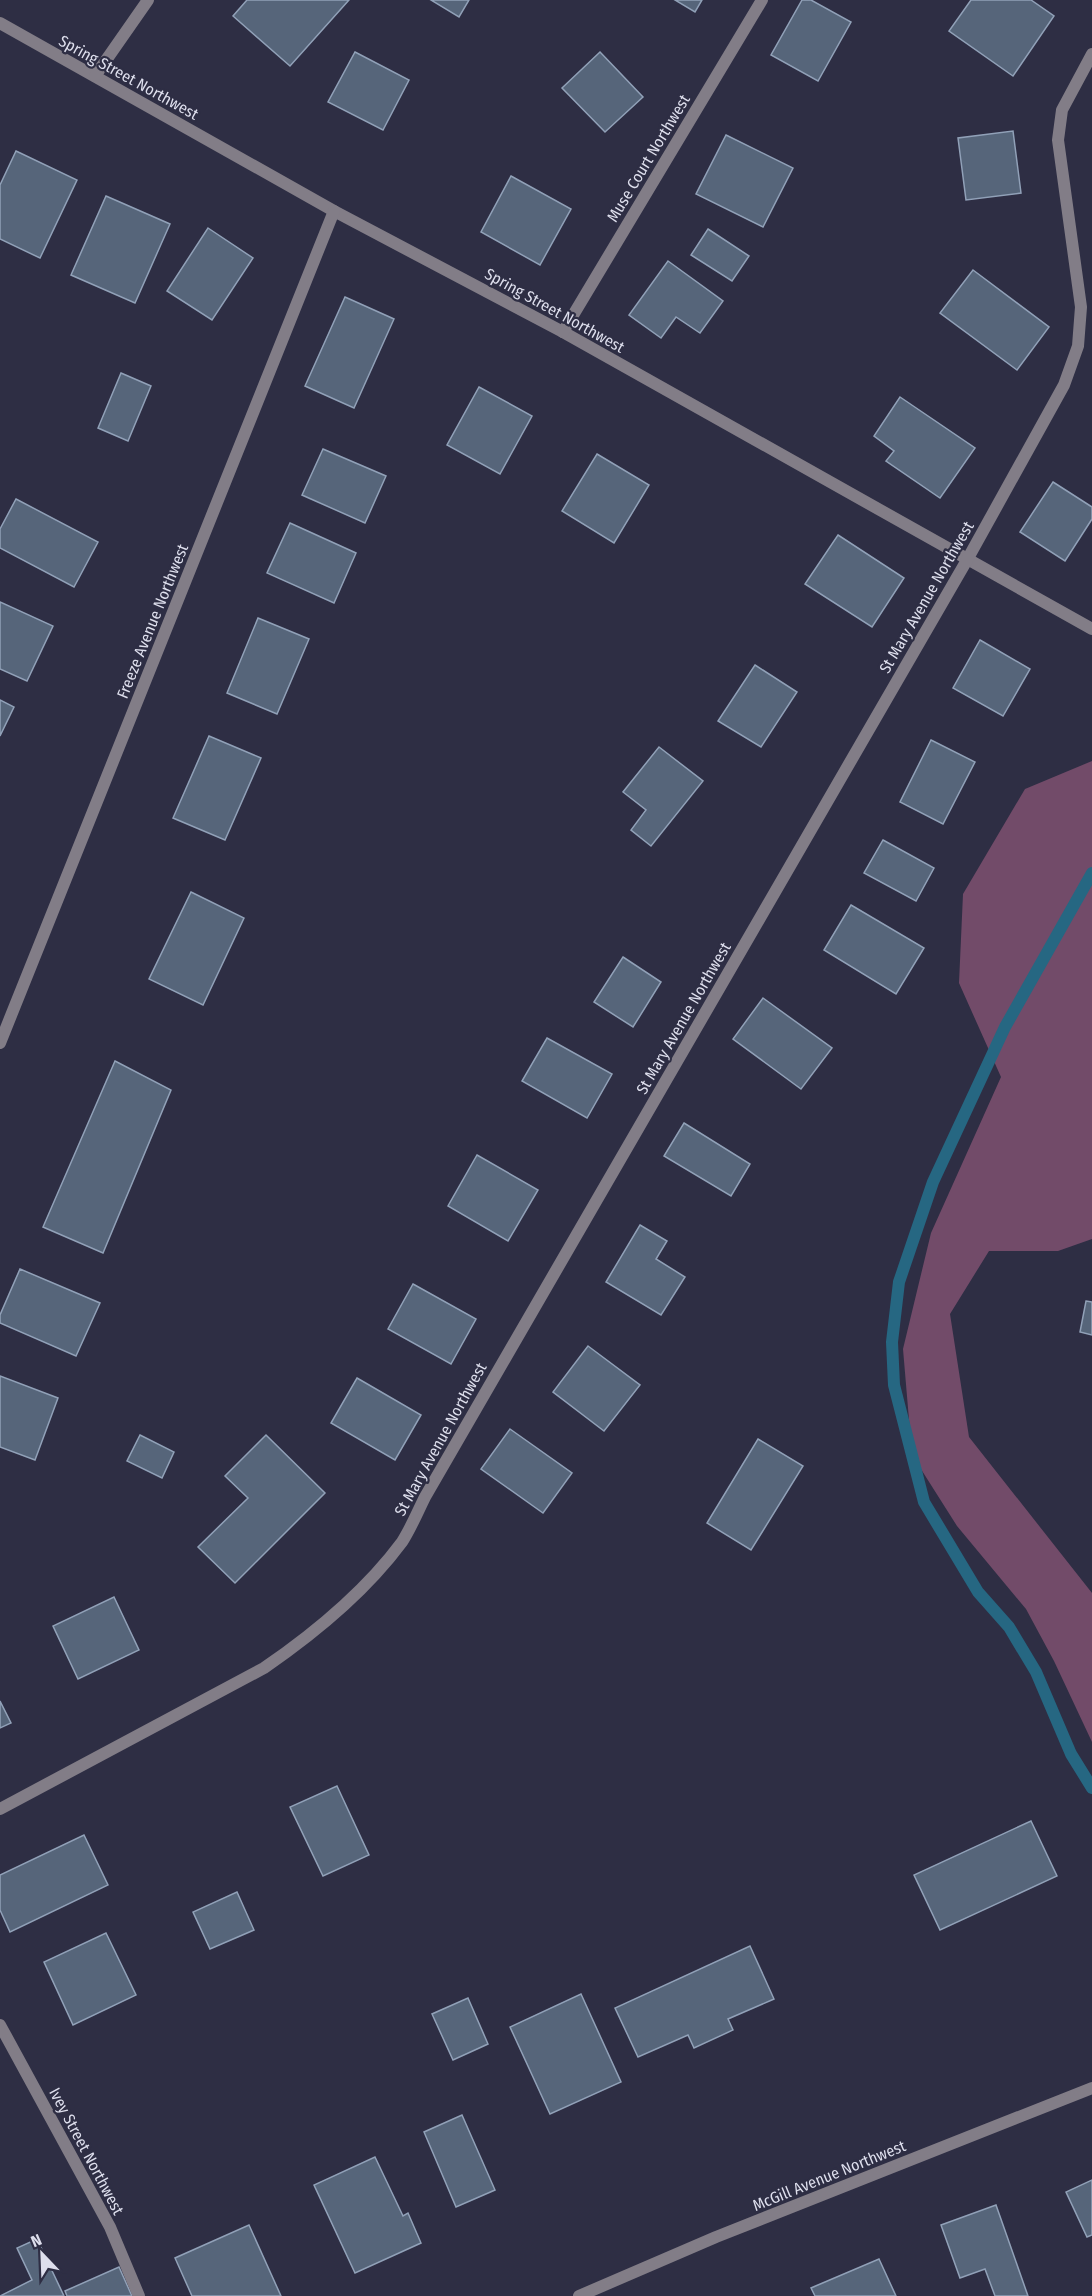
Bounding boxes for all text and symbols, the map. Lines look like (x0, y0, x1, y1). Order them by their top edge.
street label: Spring Street Northwest (56, 31, 203, 124)
street label: Muse Court Northwest (603, 90, 694, 225)
street label: Spring Street Northwest (482, 264, 629, 357)
street label: St Mary Avenue Northwest (875, 517, 978, 677)
street label: Freeze Avenue Northwest (113, 541, 192, 701)
street label: St Mary Avenue Northwest (632, 938, 735, 1098)
street label: St Mary Avenue Northwest (390, 1359, 491, 1519)
street label: Ivey Street Northwest (45, 2085, 128, 2219)
street label: McGill Avenue Northwest (750, 2136, 909, 2215)
north arrow (12, 2224, 72, 2284)
text: N (28, 2230, 44, 2251)

